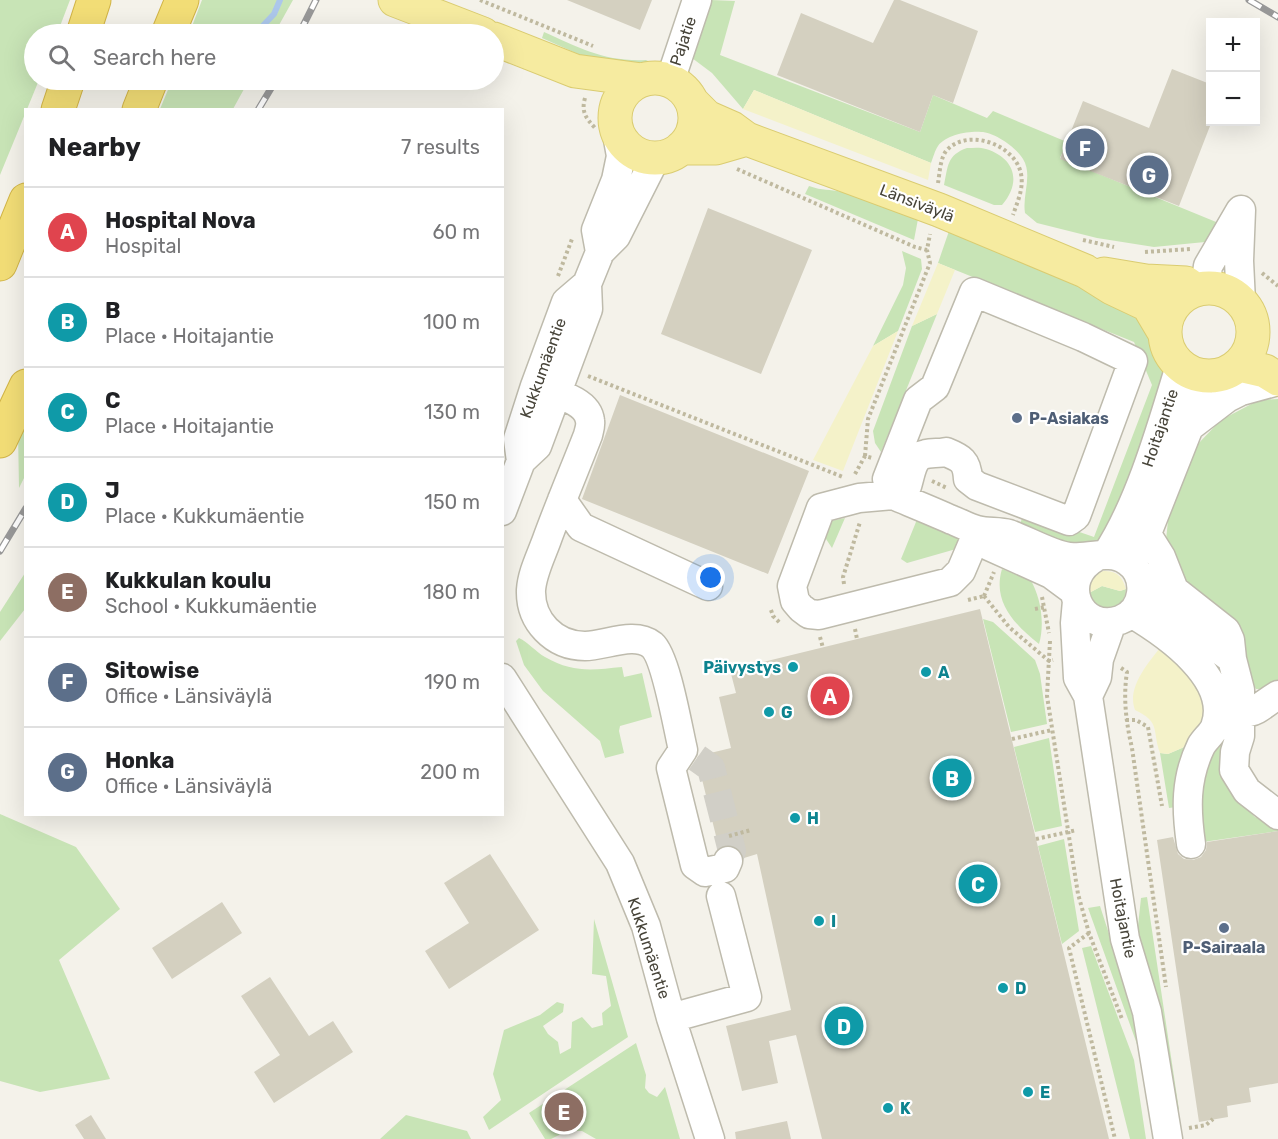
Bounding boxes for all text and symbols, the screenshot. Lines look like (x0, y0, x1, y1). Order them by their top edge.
street label: Pajatie (666, 14, 700, 68)
map controls (1206, 18, 1260, 126)
button: + (1206, 18, 1260, 72)
search box (24, 24, 504, 90)
icon: search (45, 41, 78, 74)
text: Search here (93, 44, 216, 71)
button: − (1206, 72, 1260, 126)
pin: F (1066, 126, 1104, 170)
text: Nearby (48, 132, 141, 163)
text: 7 results (401, 135, 480, 159)
pin: G (1130, 152, 1168, 198)
street label: Länsiväylä (877, 180, 957, 226)
text: Hospital Nova (105, 207, 256, 234)
text: A (60, 220, 75, 244)
text: 60 m (433, 220, 480, 244)
text: Hospital (105, 234, 181, 258)
text: B (105, 297, 121, 324)
text: B (60, 310, 75, 334)
text: 100 m (423, 310, 480, 334)
street label: Kukkumäentie (516, 315, 570, 421)
text: Place · Hoitajantie (105, 324, 274, 348)
street label: Hoitajantie (1138, 386, 1182, 470)
text: C (105, 387, 120, 414)
text: C (60, 400, 75, 424)
text: 130 m (424, 400, 480, 424)
place label: P-Asiakas (1029, 409, 1109, 428)
marker: P-Asiakas (1010, 411, 1024, 425)
text: Place · Hoitajantie (105, 414, 274, 438)
text: J (105, 477, 120, 504)
text: D (60, 490, 75, 514)
text: 150 m (424, 490, 480, 514)
text: Place · Kukkumäentie (105, 504, 305, 528)
your location (696, 563, 725, 592)
text: Kukkulan koulu (105, 567, 271, 594)
text: E (61, 580, 74, 604)
text: 180 m (423, 580, 480, 604)
text: School · Kukkumäentie (105, 594, 317, 618)
text: Sitowise (105, 657, 199, 684)
place label: Päivystys (703, 658, 781, 677)
marker: Päivystys (786, 660, 800, 674)
place label: A (938, 663, 950, 682)
marker: A (919, 665, 933, 679)
text: F (61, 670, 74, 694)
text: 190 m (424, 670, 480, 694)
pin: A (810, 674, 850, 718)
text: Office · Länsiväylä (105, 684, 272, 708)
place label: G (781, 703, 793, 722)
marker: G (762, 705, 776, 719)
text: Honka (105, 747, 175, 774)
pin: B (932, 756, 972, 800)
text: G (60, 760, 75, 784)
text: 200 m (420, 760, 480, 784)
text: Office · Länsiväylä (105, 774, 272, 798)
place label: H (807, 809, 819, 828)
marker: H (788, 811, 802, 825)
pin: C (958, 862, 998, 906)
street label: Hoitajantie (1106, 876, 1140, 960)
street label: Kukkumäentie (624, 895, 674, 1001)
place label: I (831, 912, 836, 931)
marker: I (812, 914, 826, 928)
marker: P-Sairaala (1217, 921, 1231, 935)
place label: P-Sairaala (1183, 938, 1265, 957)
place label: D (1015, 979, 1026, 998)
marker: D (996, 981, 1010, 995)
pin: D (824, 1004, 864, 1048)
place label: E (1040, 1083, 1050, 1102)
marker: E (1021, 1085, 1035, 1099)
pin: E (544, 1090, 584, 1134)
place label: K (900, 1099, 911, 1118)
marker: K (881, 1101, 895, 1115)

